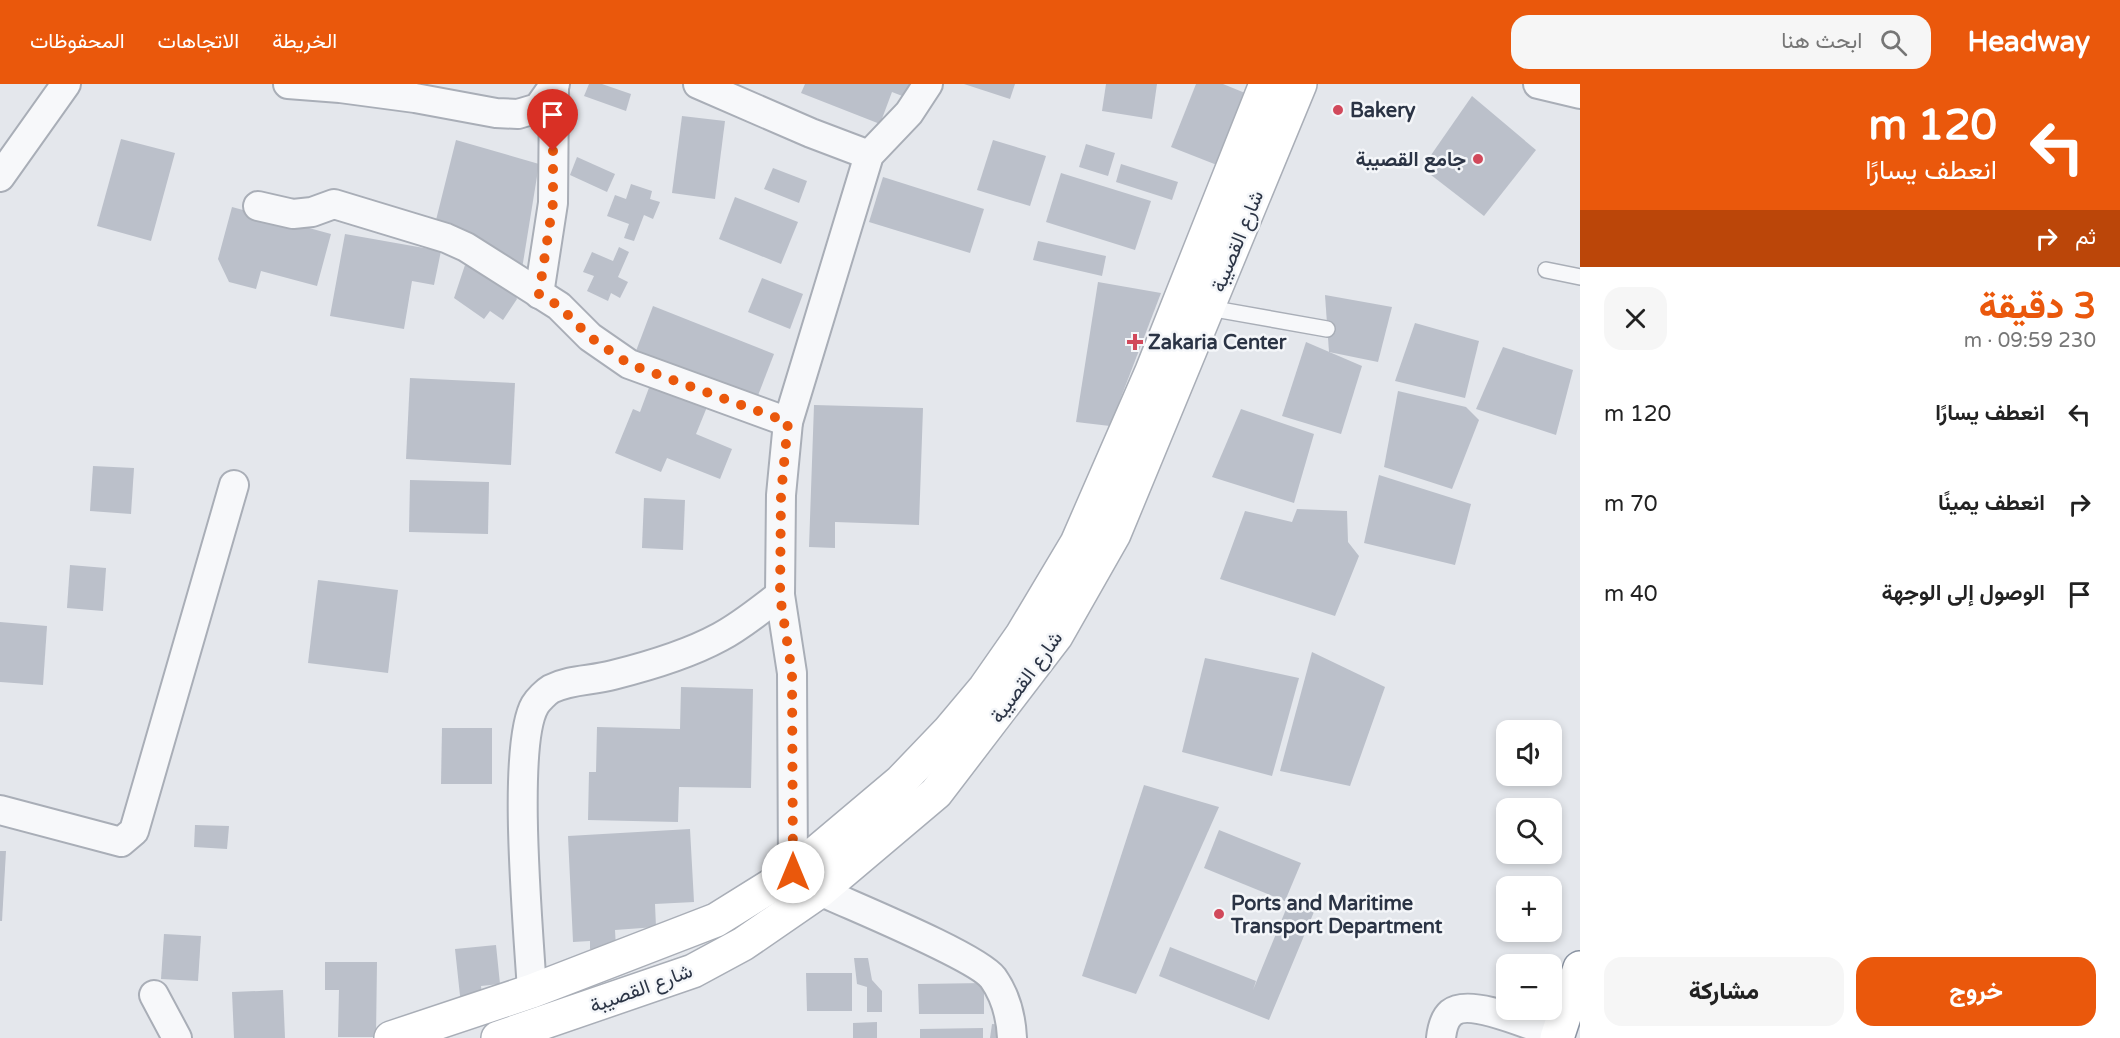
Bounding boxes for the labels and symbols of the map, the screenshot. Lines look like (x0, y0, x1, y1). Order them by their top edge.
pin (527, 89, 578, 151)
place label: Bakery (1350, 99, 1416, 123)
marker: Bakery (1331, 103, 1345, 117)
place label: جامع القصيبة (1355, 148, 1466, 173)
marker: جامع القصيبة (1471, 152, 1485, 166)
street label: شارع القصيبة (1207, 187, 1270, 296)
place label: Zakaria Center (1148, 331, 1287, 355)
marker: Zakaria Center (1126, 333, 1144, 351)
street label: شارع القصيبة (985, 627, 1069, 729)
position arrow (761, 840, 825, 904)
place label: Ports and Maritime Transport Department (1230, 892, 1443, 939)
marker: Ports and Maritime Transport Department (1212, 907, 1226, 921)
street label: شارع القصيبة (587, 959, 696, 1020)

